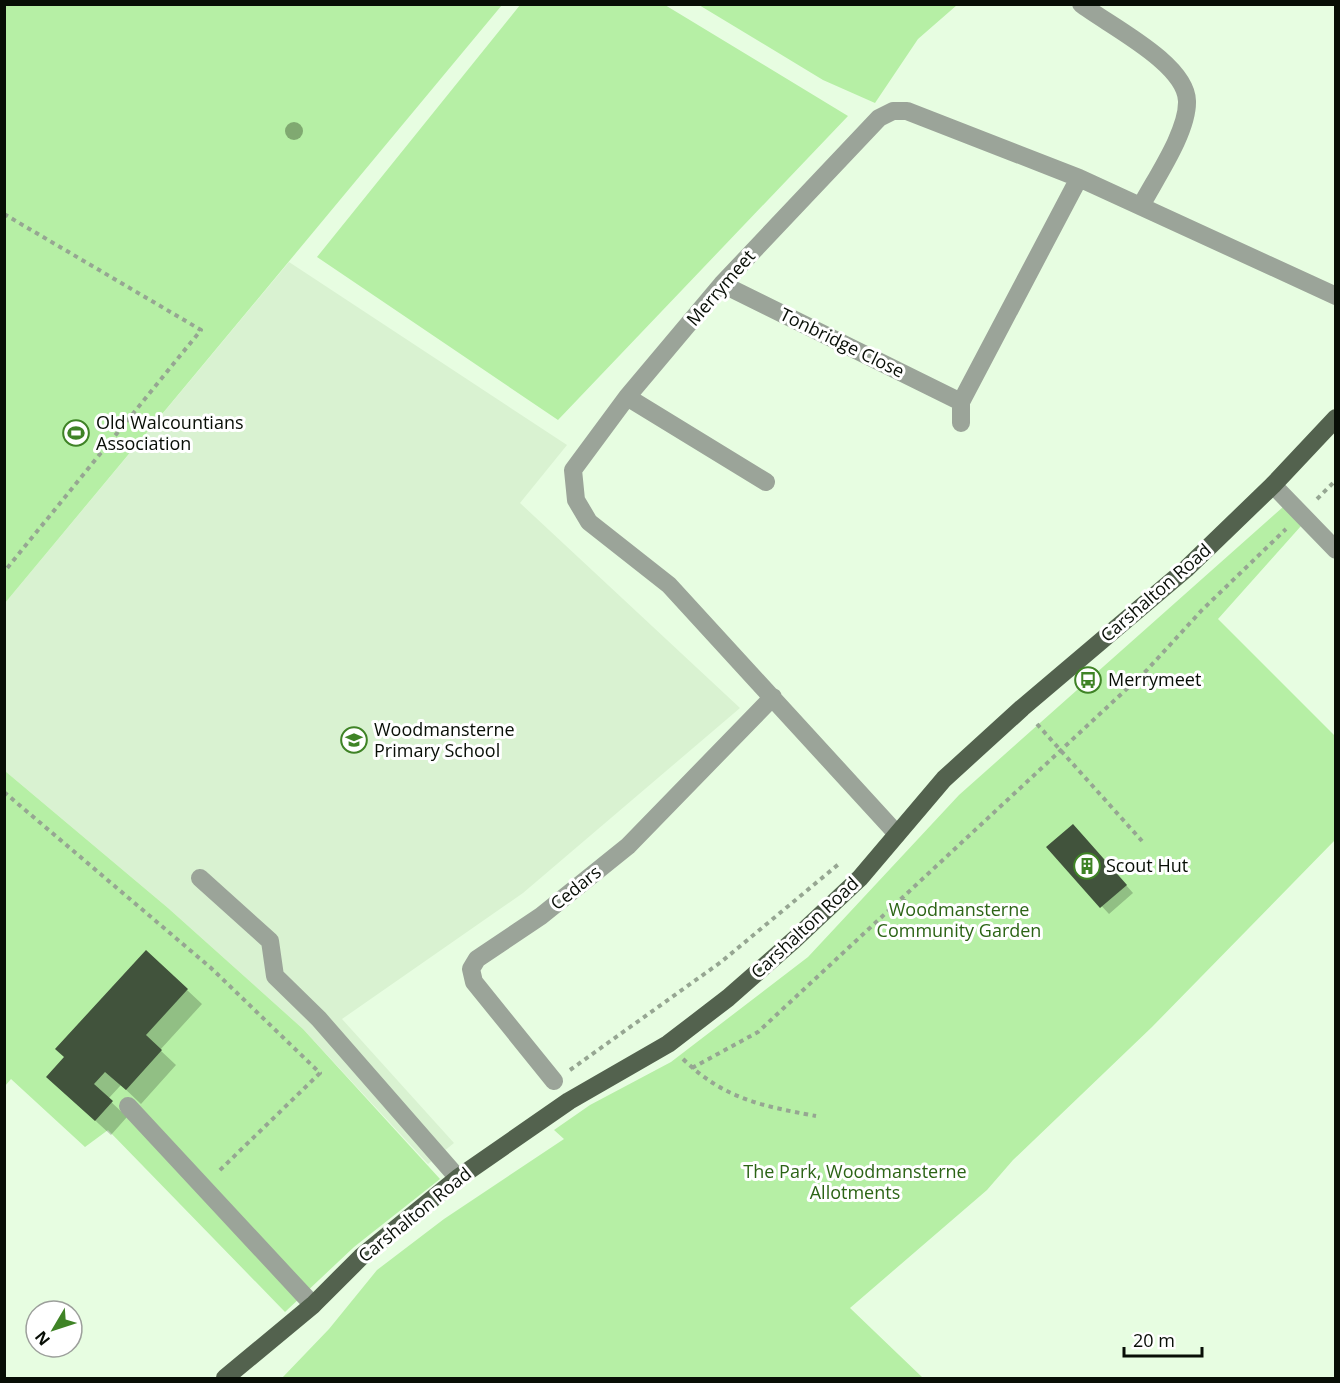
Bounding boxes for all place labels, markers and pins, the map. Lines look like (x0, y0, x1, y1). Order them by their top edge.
place label: Old Walcountians Association (96, 410, 244, 455)
sports icon: Old Walcountians Association (61, 418, 91, 448)
bus stop icon: Merrymeet (1073, 665, 1103, 695)
place label: Merrymeet (1108, 667, 1201, 691)
place label: Woodmansterne Primary School (374, 717, 515, 762)
school or university icon: Woodmansterne Primary School (339, 725, 369, 755)
building icon: Scout Hut (1072, 851, 1102, 881)
place label: Scout Hut (1106, 853, 1188, 877)

